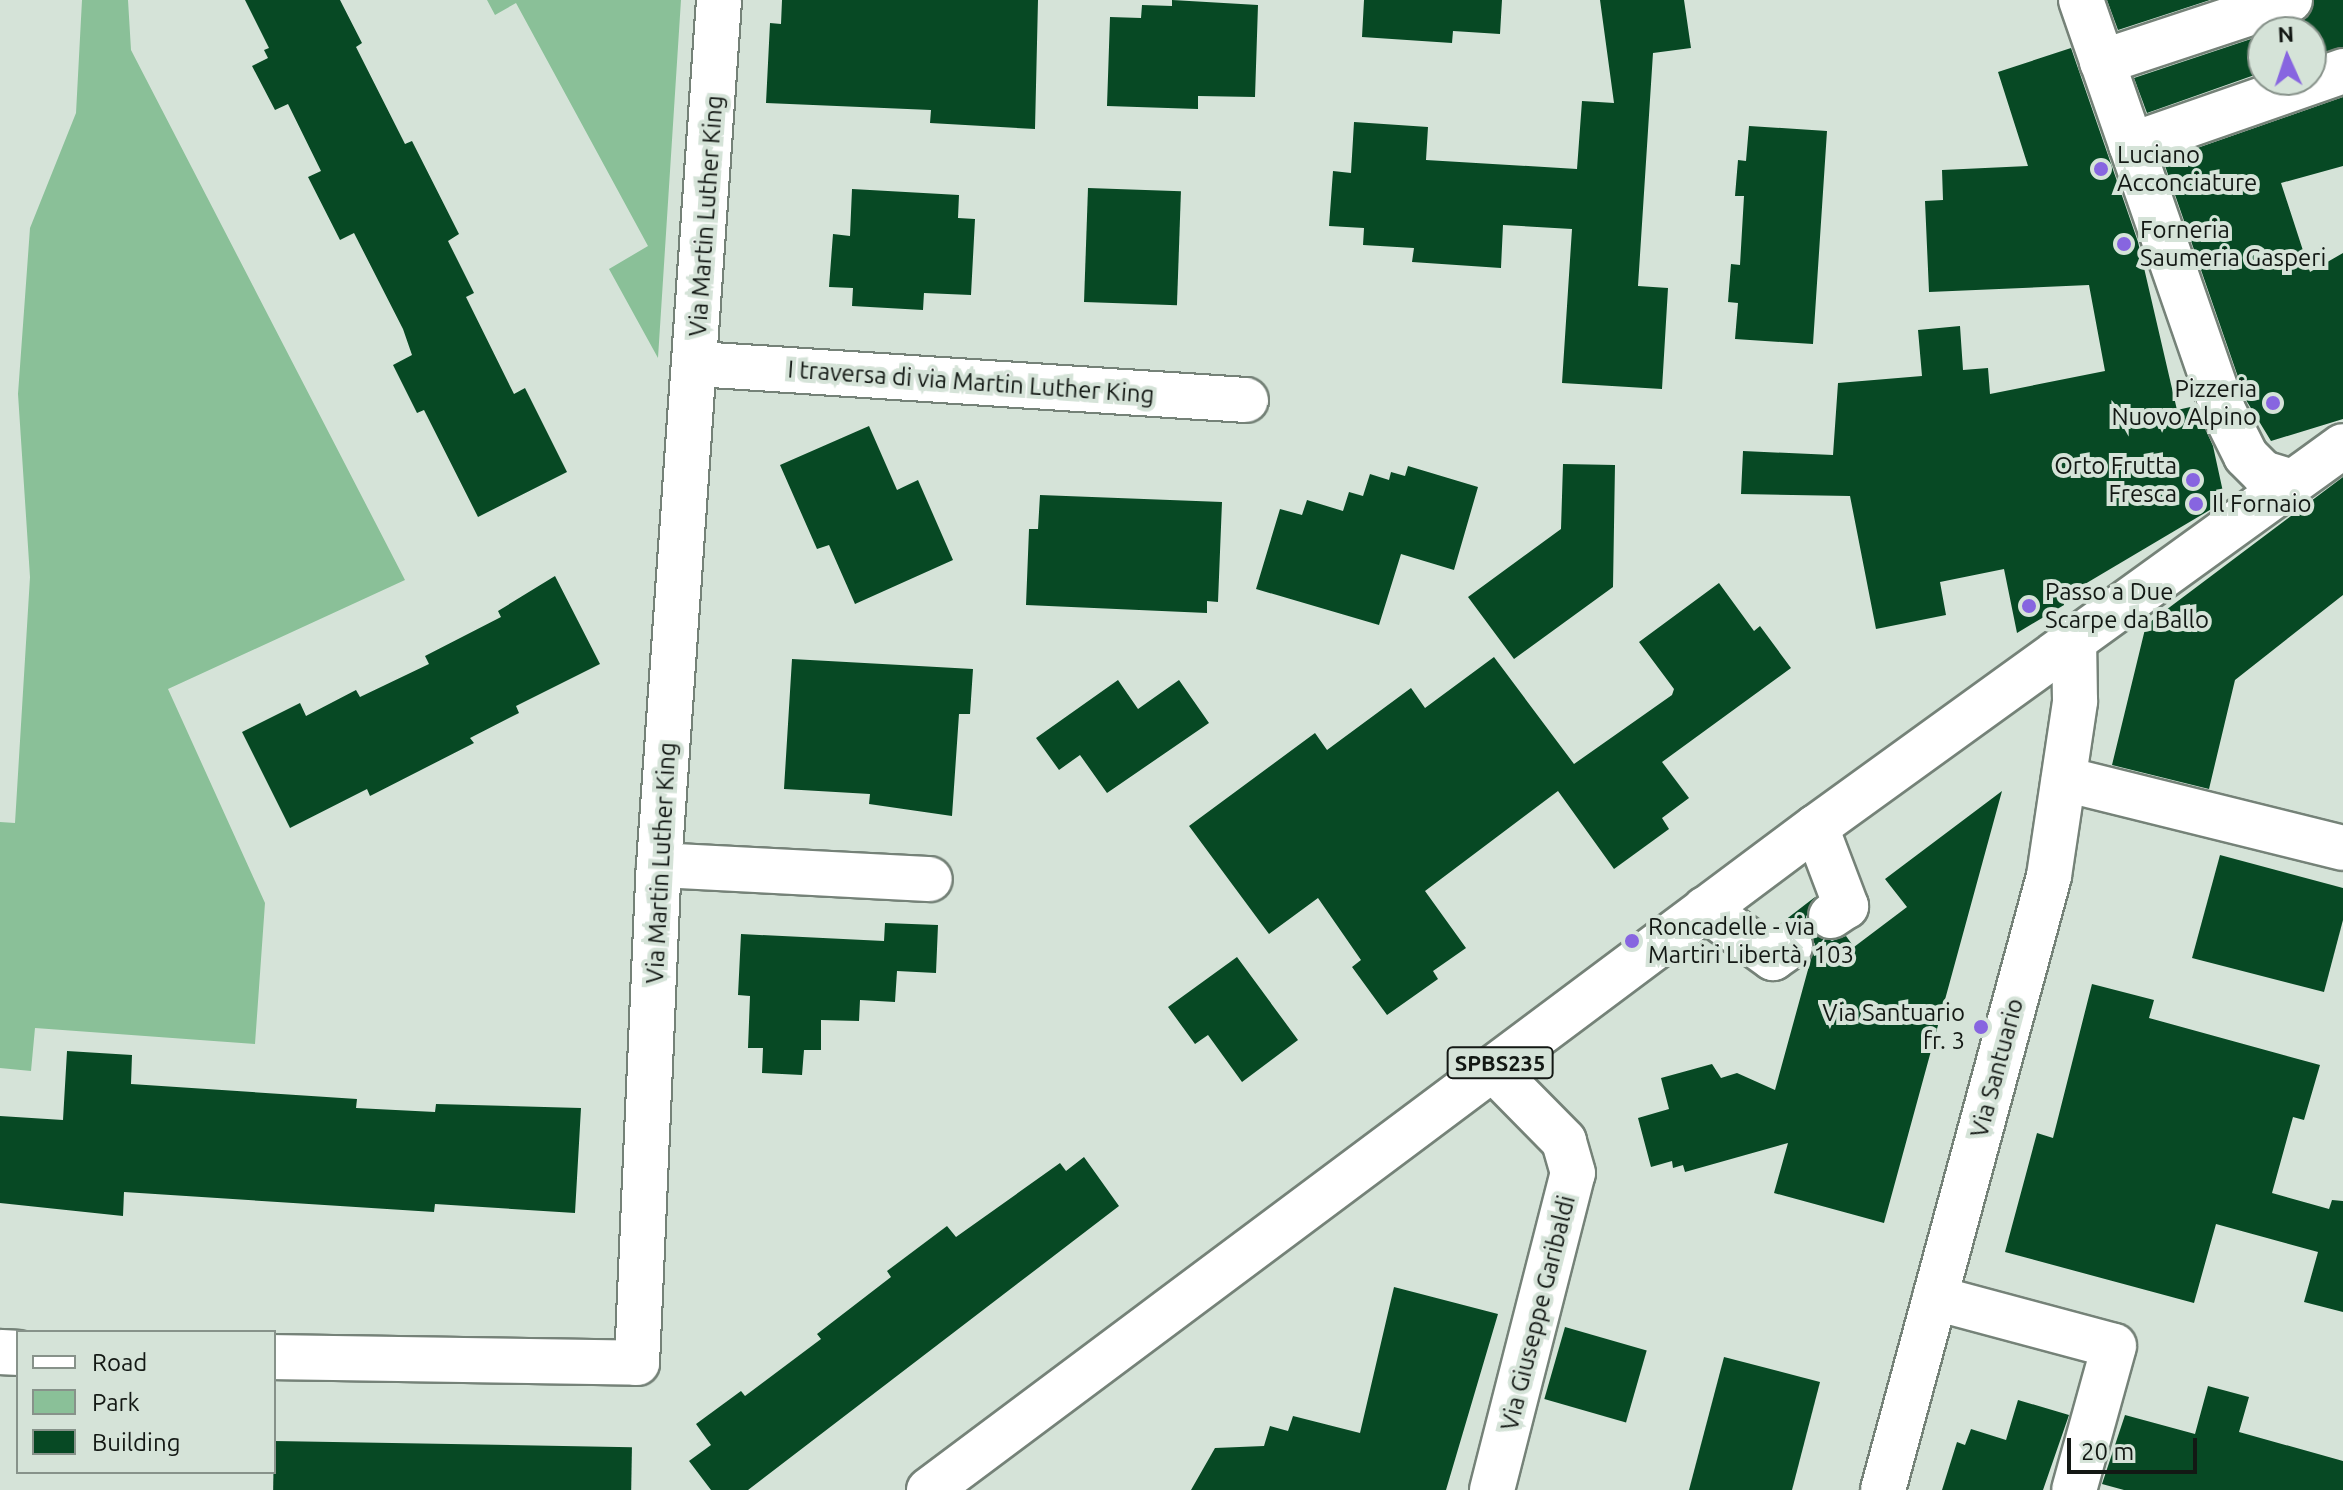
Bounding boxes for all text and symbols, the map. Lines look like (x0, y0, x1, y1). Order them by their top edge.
north arrow (2247, 16, 2327, 96)
text: N (2277, 21, 2295, 46)
street label: Via Martin Luther King (683, 94, 729, 338)
place label: Luciano Acconciature (2117, 141, 2257, 197)
marker: Luciano Acconciature (2092, 160, 2110, 178)
place label: Forneria Saumeria Gasperi (2140, 216, 2326, 272)
marker: Forneria Saumeria Gasperi (2115, 235, 2133, 253)
street label: I traversa di via Martin Luther King (787, 355, 1155, 409)
place label: Pizzeria Nuovo Alpino (2111, 375, 2257, 431)
marker: Pizzeria Nuovo Alpino (2264, 394, 2282, 412)
place label: Orto Frutta Fresca (2054, 452, 2177, 508)
marker: Orto Frutta Fresca (2184, 471, 2202, 489)
place label: Il Fornaio (2212, 490, 2312, 518)
marker: Il Fornaio (2187, 495, 2205, 513)
place label: Passo a Due Scarpe da Ballo (2045, 578, 2209, 634)
marker: Passo a Due Scarpe da Ballo (2020, 597, 2038, 615)
street label: Via Martin Luther King (640, 742, 682, 984)
place label: Roncadelle - via Martiri Libertà, 103 (1648, 913, 1854, 969)
marker: Roncadelle - via Martiri Libertà, 103 (1623, 932, 1641, 950)
street label: Via Santuario (1965, 995, 2029, 1141)
place label: Via Santuario fr. 3 (1822, 999, 1965, 1055)
marker: Via Santuario fr. 3 (1972, 1018, 1990, 1036)
road number: SPBS235 (1446, 1045, 1554, 1081)
street label: Via Giuseppe Garibaldi (1495, 1192, 1581, 1434)
legend (16, 1330, 276, 1474)
text: Road (92, 1349, 147, 1376)
text: Park (92, 1389, 140, 1416)
scale bar (2071, 1422, 2201, 1472)
text: Building (92, 1429, 180, 1456)
text: 20 m (2081, 1438, 2134, 1465)

